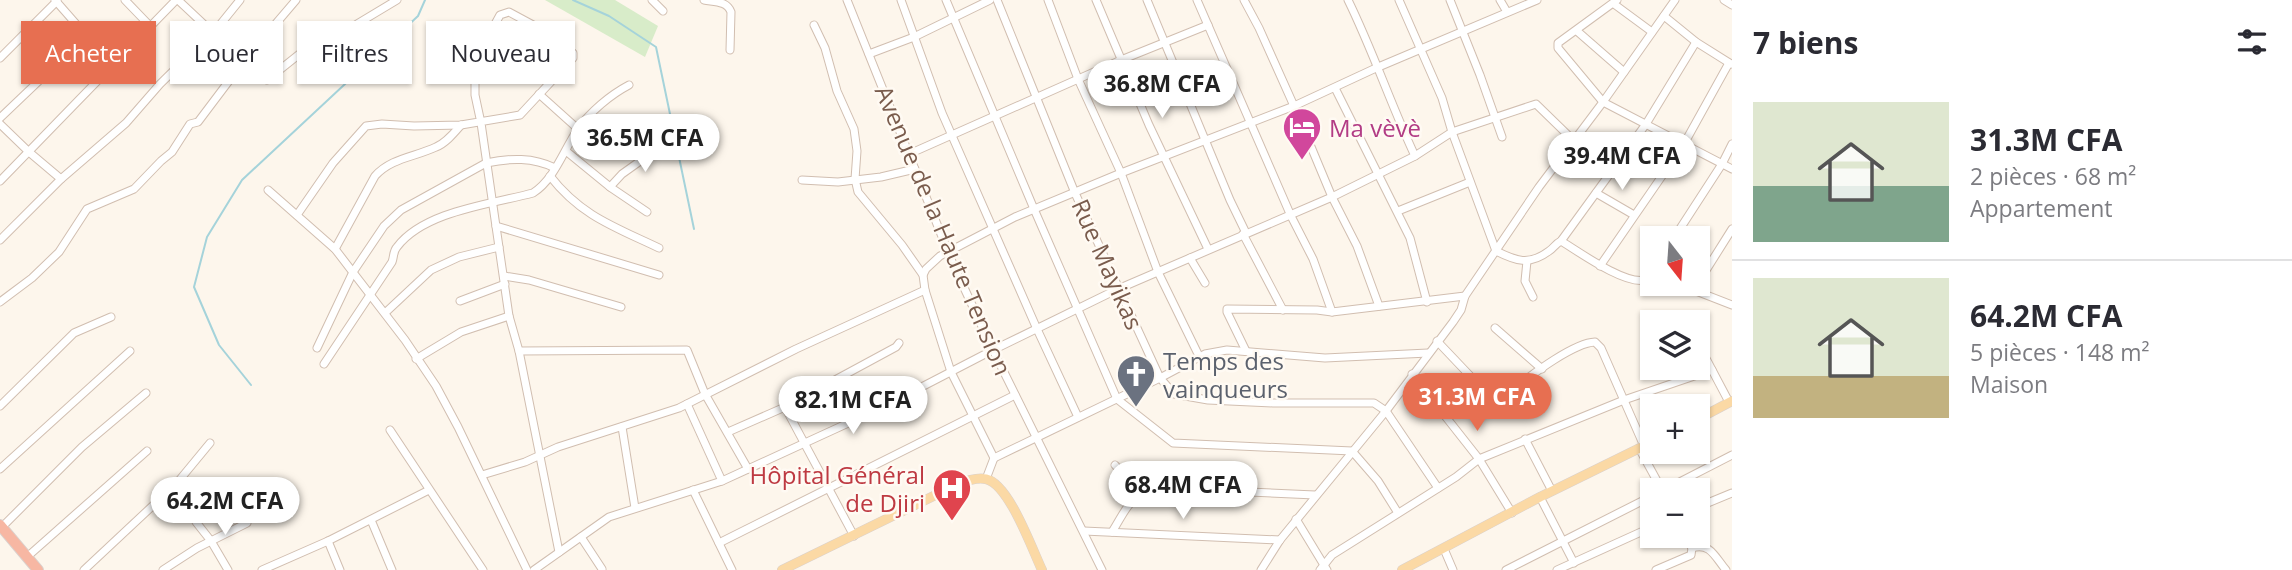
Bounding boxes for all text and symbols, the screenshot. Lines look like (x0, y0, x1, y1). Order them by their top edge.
chip: Acheter (21, 21, 156, 84)
chip: Louer (170, 21, 283, 84)
chip: Filtres (297, 21, 412, 84)
chip: Nouveau (426, 21, 575, 84)
text: 7 biens (1753, 22, 1858, 63)
icon: filters (2233, 23, 2271, 61)
pin: 36.8M CFA (1082, 60, 1242, 120)
text: 36.8M CFA (1104, 67, 1220, 99)
street label: Avenue de la Haute Tension (868, 80, 1020, 380)
hotel icon: Ma vèvè (1281, 106, 1323, 161)
place label: Ma vèvè (1329, 111, 1421, 144)
pin: 36.5M CFA (565, 114, 725, 174)
text: 31.3M CFA (1970, 119, 2122, 160)
text: 36.5M CFA (587, 121, 703, 153)
icon: home (1809, 130, 1893, 214)
pin: 39.4M CFA (1542, 132, 1702, 192)
text: 39.4M CFA (1564, 139, 1680, 171)
text: 2 pièces · 68 m² (1970, 160, 2136, 192)
text: Appartement (1970, 192, 2113, 224)
street label: Rue Mayikas (1065, 194, 1151, 334)
north arrow (1640, 226, 1710, 296)
map controls (1640, 226, 1710, 548)
text: 64.2M CFA (1970, 295, 2122, 336)
icon: home (1809, 306, 1893, 390)
button: layers (1640, 310, 1710, 380)
text: 5 pièces · 148 m² (1970, 336, 2150, 368)
place label: Temps des vainqueurs (1163, 344, 1288, 405)
church icon: Temps des vainqueurs (1115, 353, 1157, 408)
text: Maison (1970, 368, 2048, 400)
pin: 31.3M CFA (1397, 374, 1557, 433)
pin: 82.1M CFA (773, 376, 933, 436)
text: 31.3M CFA (1419, 380, 1535, 412)
text: 82.1M CFA (795, 383, 911, 415)
button: + (1640, 394, 1710, 464)
place label: Hôpital Général de Djiri (750, 458, 925, 519)
pin: 68.4M CFA (1103, 462, 1263, 521)
hospital icon: Hôpital Général de Djiri (931, 467, 973, 522)
text: 68.4M CFA (1125, 468, 1241, 500)
pin: 64.2M CFA (145, 477, 305, 537)
button: − (1640, 478, 1710, 548)
text: 64.2M CFA (167, 484, 283, 516)

